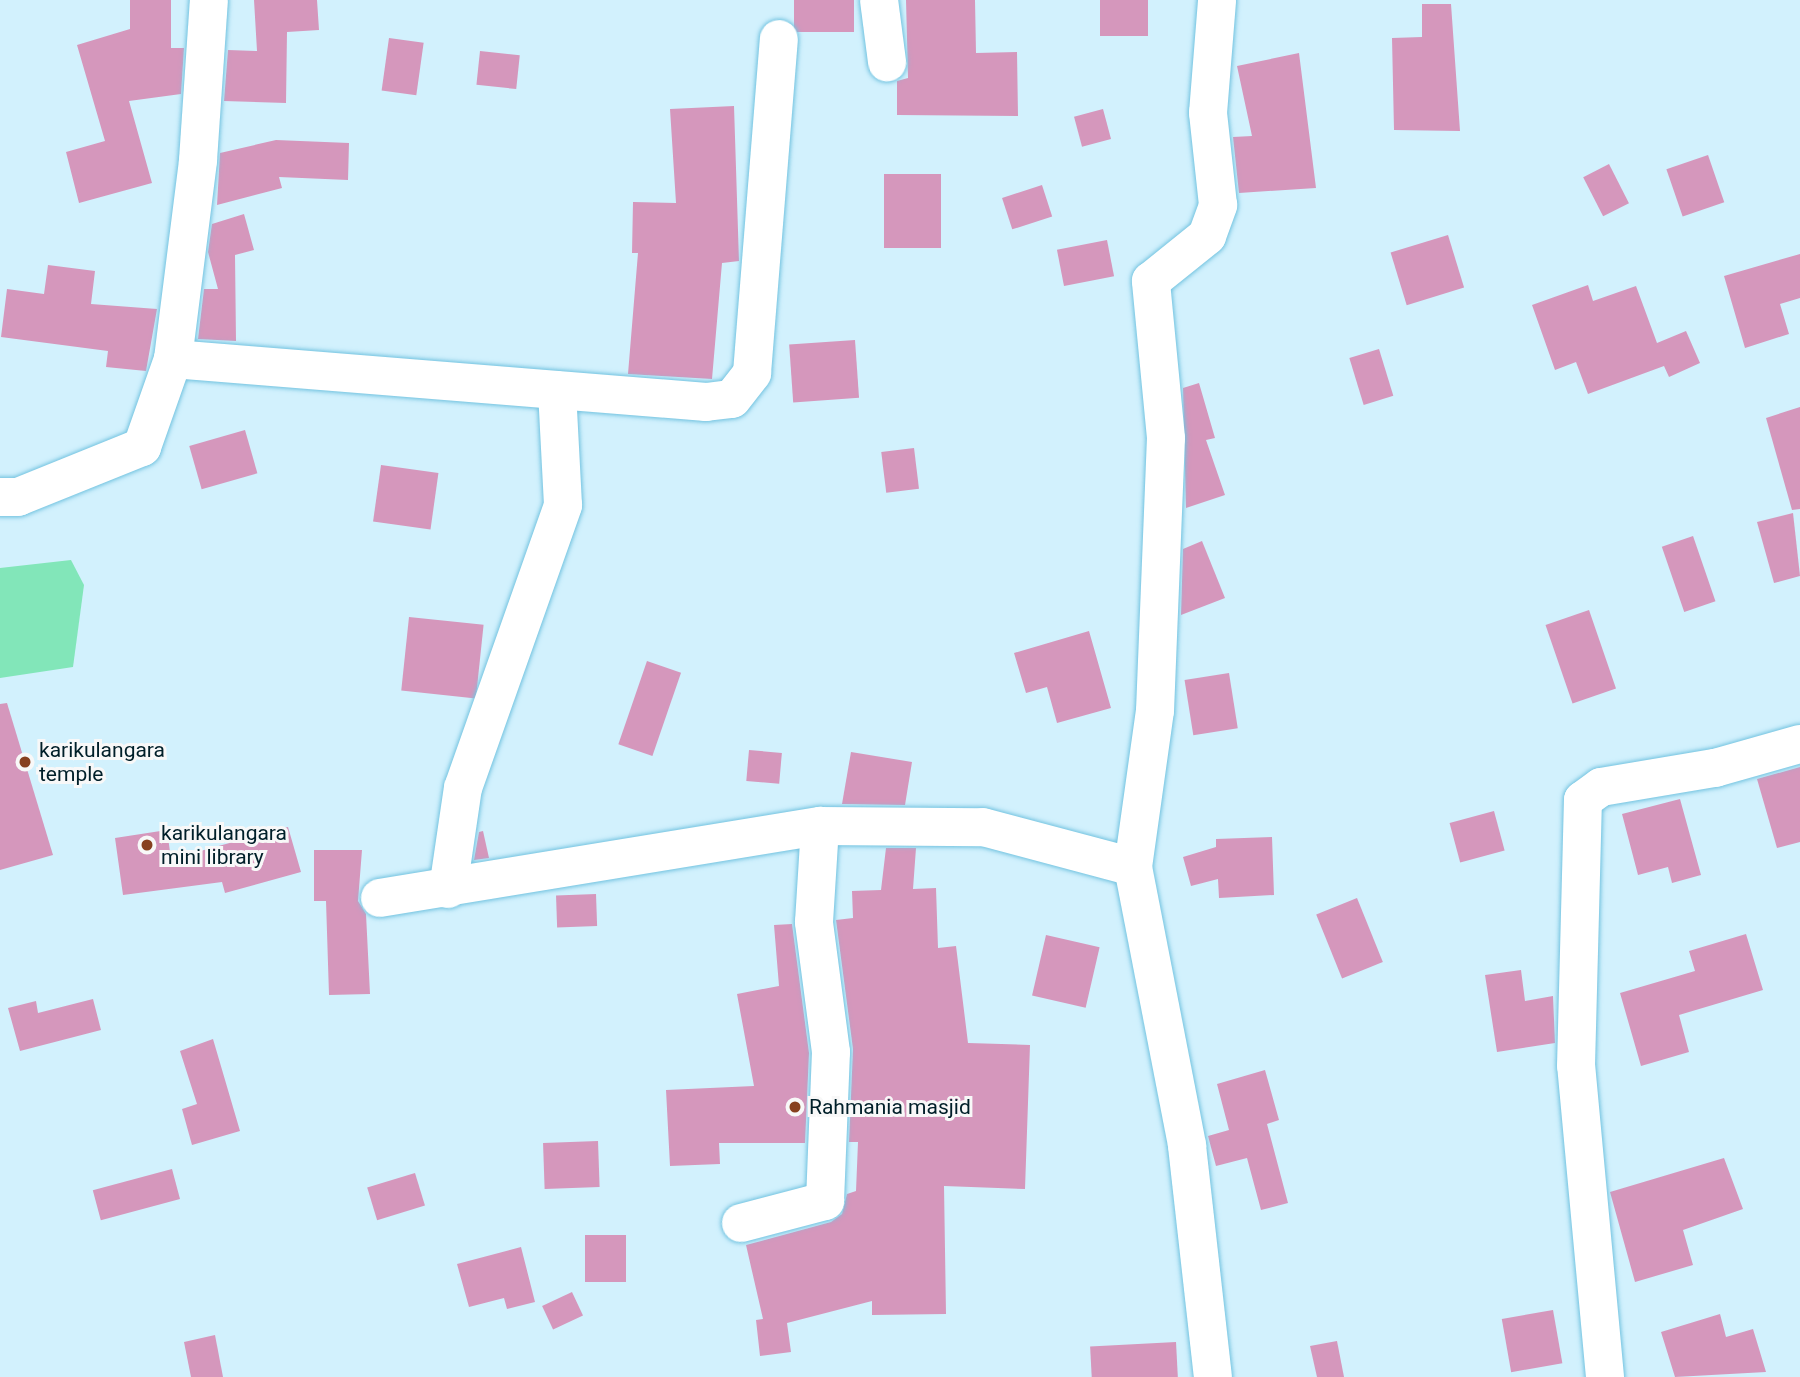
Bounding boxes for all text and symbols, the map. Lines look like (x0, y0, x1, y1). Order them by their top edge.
place label: karikulangara temple (39, 737, 165, 787)
marker: karikulangara temple (17, 754, 33, 770)
place label: karikulangara mini library (161, 820, 287, 870)
marker: karikulangara mini library (139, 837, 155, 853)
place label: Rahmania masjid (809, 1094, 971, 1120)
marker: Rahmania masjid (787, 1099, 803, 1115)

